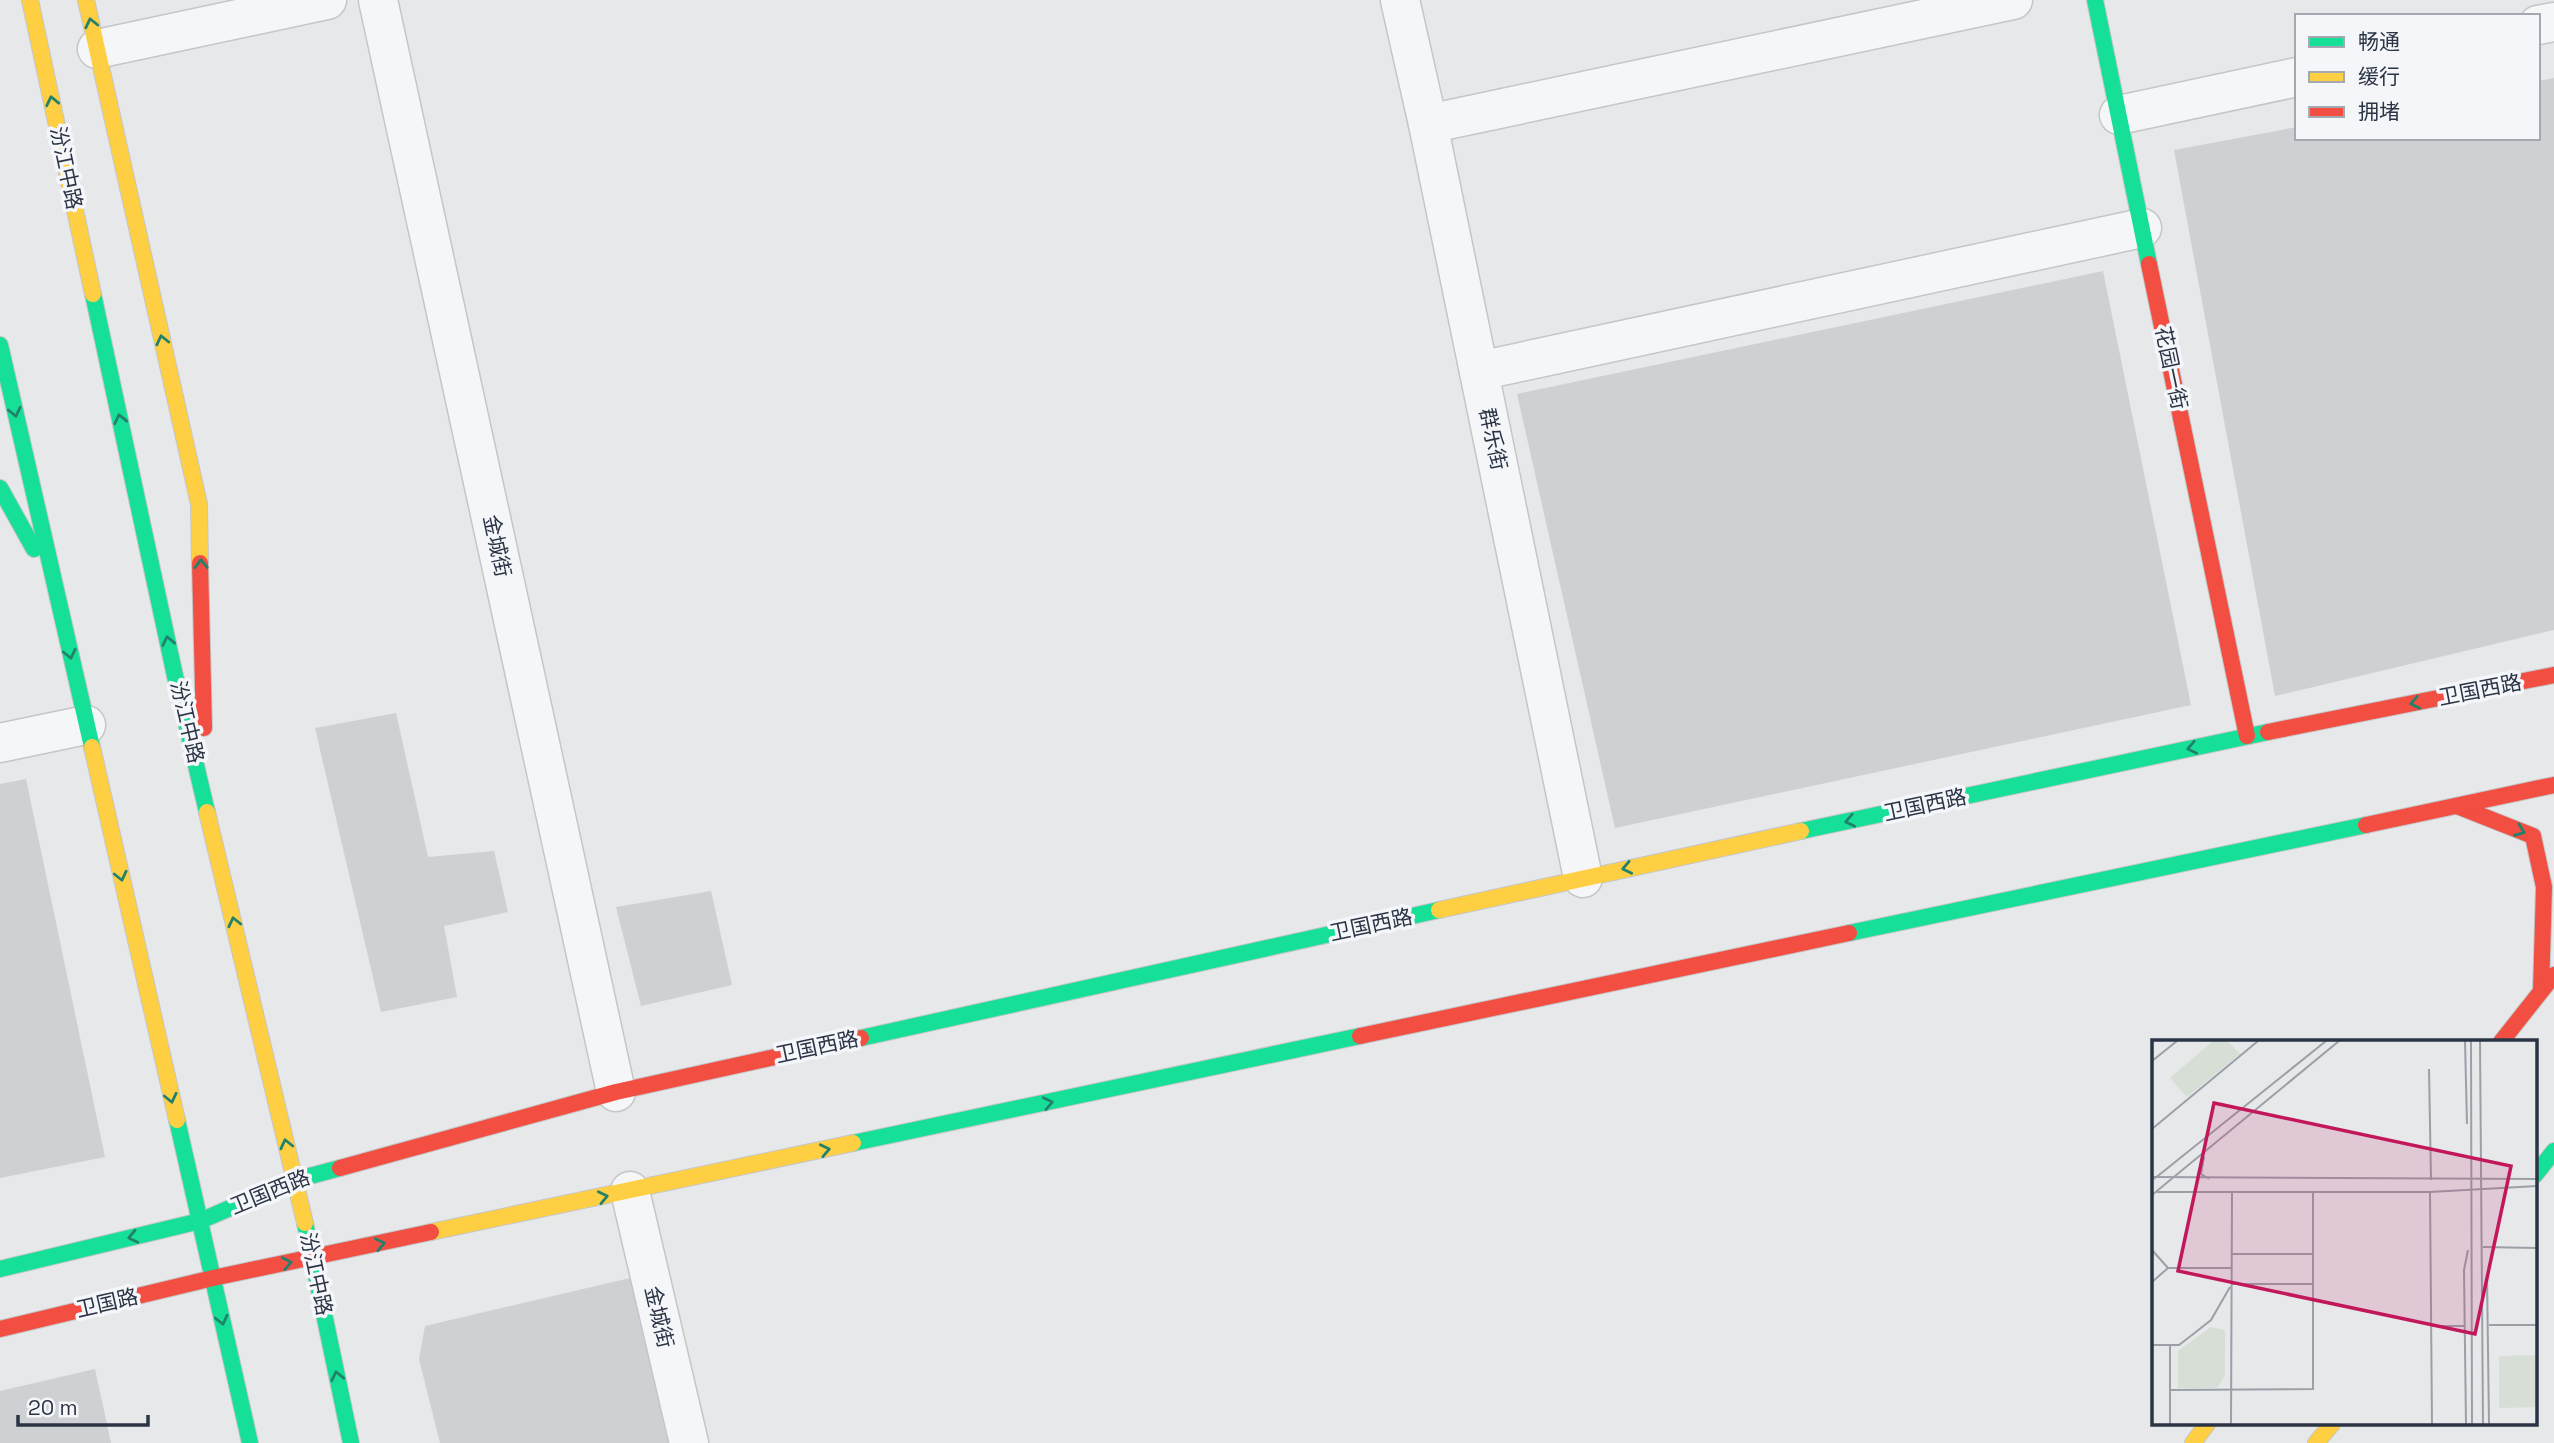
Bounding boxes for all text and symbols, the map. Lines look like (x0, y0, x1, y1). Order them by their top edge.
legend (2295, 14, 2540, 140)
one-way arrow (85, 17, 100, 29)
text: 畅通 (2358, 28, 2400, 55)
text: 缓行 (2358, 63, 2400, 90)
one-way arrow (45, 95, 60, 107)
text: 拥堵 (2358, 98, 2400, 125)
street label: 汾江中路 (45, 124, 88, 212)
street label: 花园一街 (2150, 324, 2193, 412)
one-way arrow (156, 334, 171, 346)
street label: 群乐街 (1474, 405, 1513, 473)
one-way arrow (7, 406, 21, 418)
one-way arrow (114, 413, 129, 425)
street label: 金城街 (478, 512, 517, 580)
one-way arrow (193, 558, 208, 569)
one-way arrow (162, 636, 176, 648)
one-way arrow (62, 648, 76, 660)
street label: 卫国西路 (2436, 668, 2524, 711)
street label: 汾江中路 (165, 678, 210, 766)
one-way arrow (2409, 694, 2421, 709)
one-way arrow (2186, 739, 2198, 754)
street label: 卫国西路 (1881, 783, 1969, 826)
one-way arrow (1844, 812, 1856, 827)
one-way arrow (2514, 822, 2526, 836)
one-way arrow (1621, 860, 1633, 875)
one-way arrow (112, 870, 127, 882)
street label: 卫国西路 (1327, 903, 1415, 946)
one-way arrow (228, 916, 242, 928)
street label: 卫国西路 (773, 1025, 861, 1068)
inset map (2152, 1040, 2536, 1426)
one-way arrow (163, 1092, 178, 1104)
one-way arrow (1042, 1096, 1054, 1111)
one-way arrow (280, 1138, 294, 1150)
one-way arrow (819, 1143, 831, 1158)
street label: 卫国西路 (226, 1163, 314, 1220)
one-way arrow (597, 1190, 609, 1205)
one-way arrow (127, 1229, 139, 1243)
street label: 汾江中路 (295, 1230, 338, 1318)
one-way arrow (374, 1237, 386, 1252)
one-way arrow (281, 1256, 293, 1271)
street label: 卫国路 (73, 1282, 141, 1323)
street label: 金城街 (639, 1283, 680, 1351)
one-way arrow (214, 1313, 229, 1325)
one-way arrow (331, 1370, 346, 1382)
scale bar (18, 1384, 147, 1428)
text: 20 m (28, 1394, 78, 1421)

